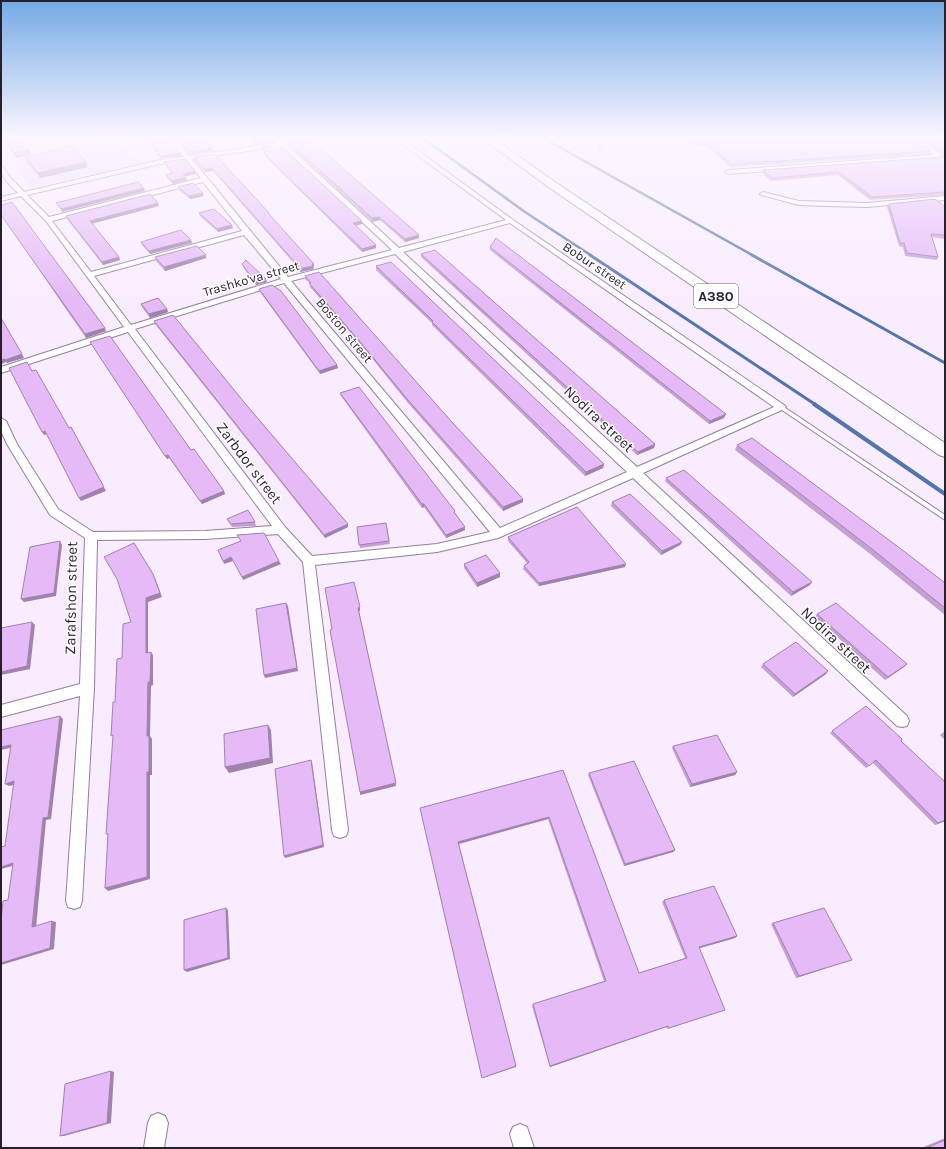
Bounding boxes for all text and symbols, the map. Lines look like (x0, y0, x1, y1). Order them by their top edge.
street label: Bobur street (560, 239, 629, 292)
street label: Trashko'va street (201, 257, 301, 299)
road number: A380 (694, 284, 738, 308)
street label: Boston street (313, 295, 376, 366)
street label: Nodira street (560, 382, 638, 456)
street label: Zarbdor street (212, 419, 286, 508)
street label: Zarafshon street (61, 541, 81, 655)
street label: Nodira street (797, 603, 875, 677)

